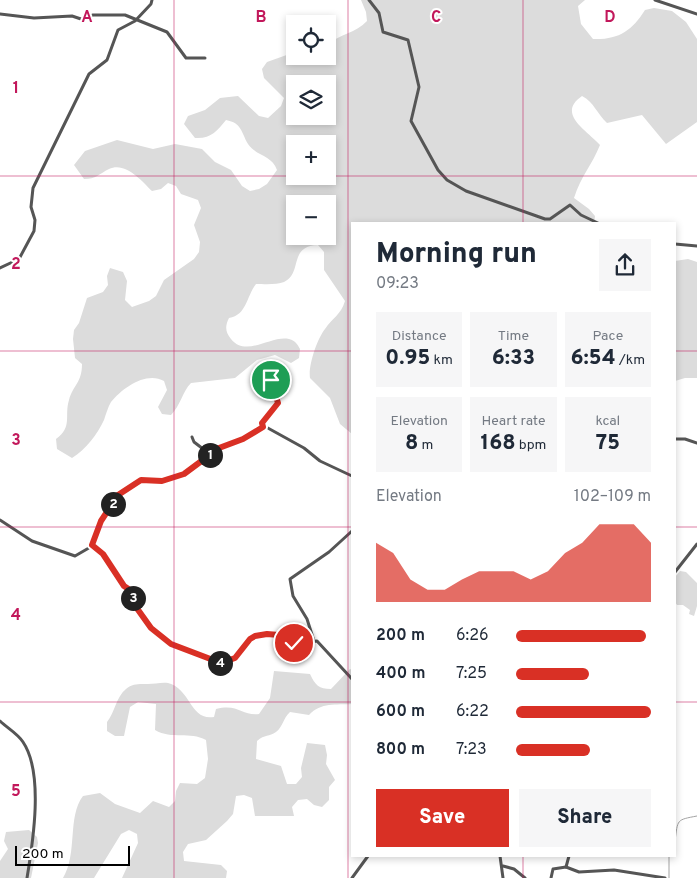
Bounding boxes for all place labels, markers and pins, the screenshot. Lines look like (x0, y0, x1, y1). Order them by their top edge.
pin (250, 359, 292, 401)
pin: 1 (198, 442, 222, 468)
pin: 2 (100, 492, 126, 516)
pin: 3 (120, 586, 146, 610)
pin (273, 622, 315, 664)
pin: 4 (208, 650, 232, 676)

